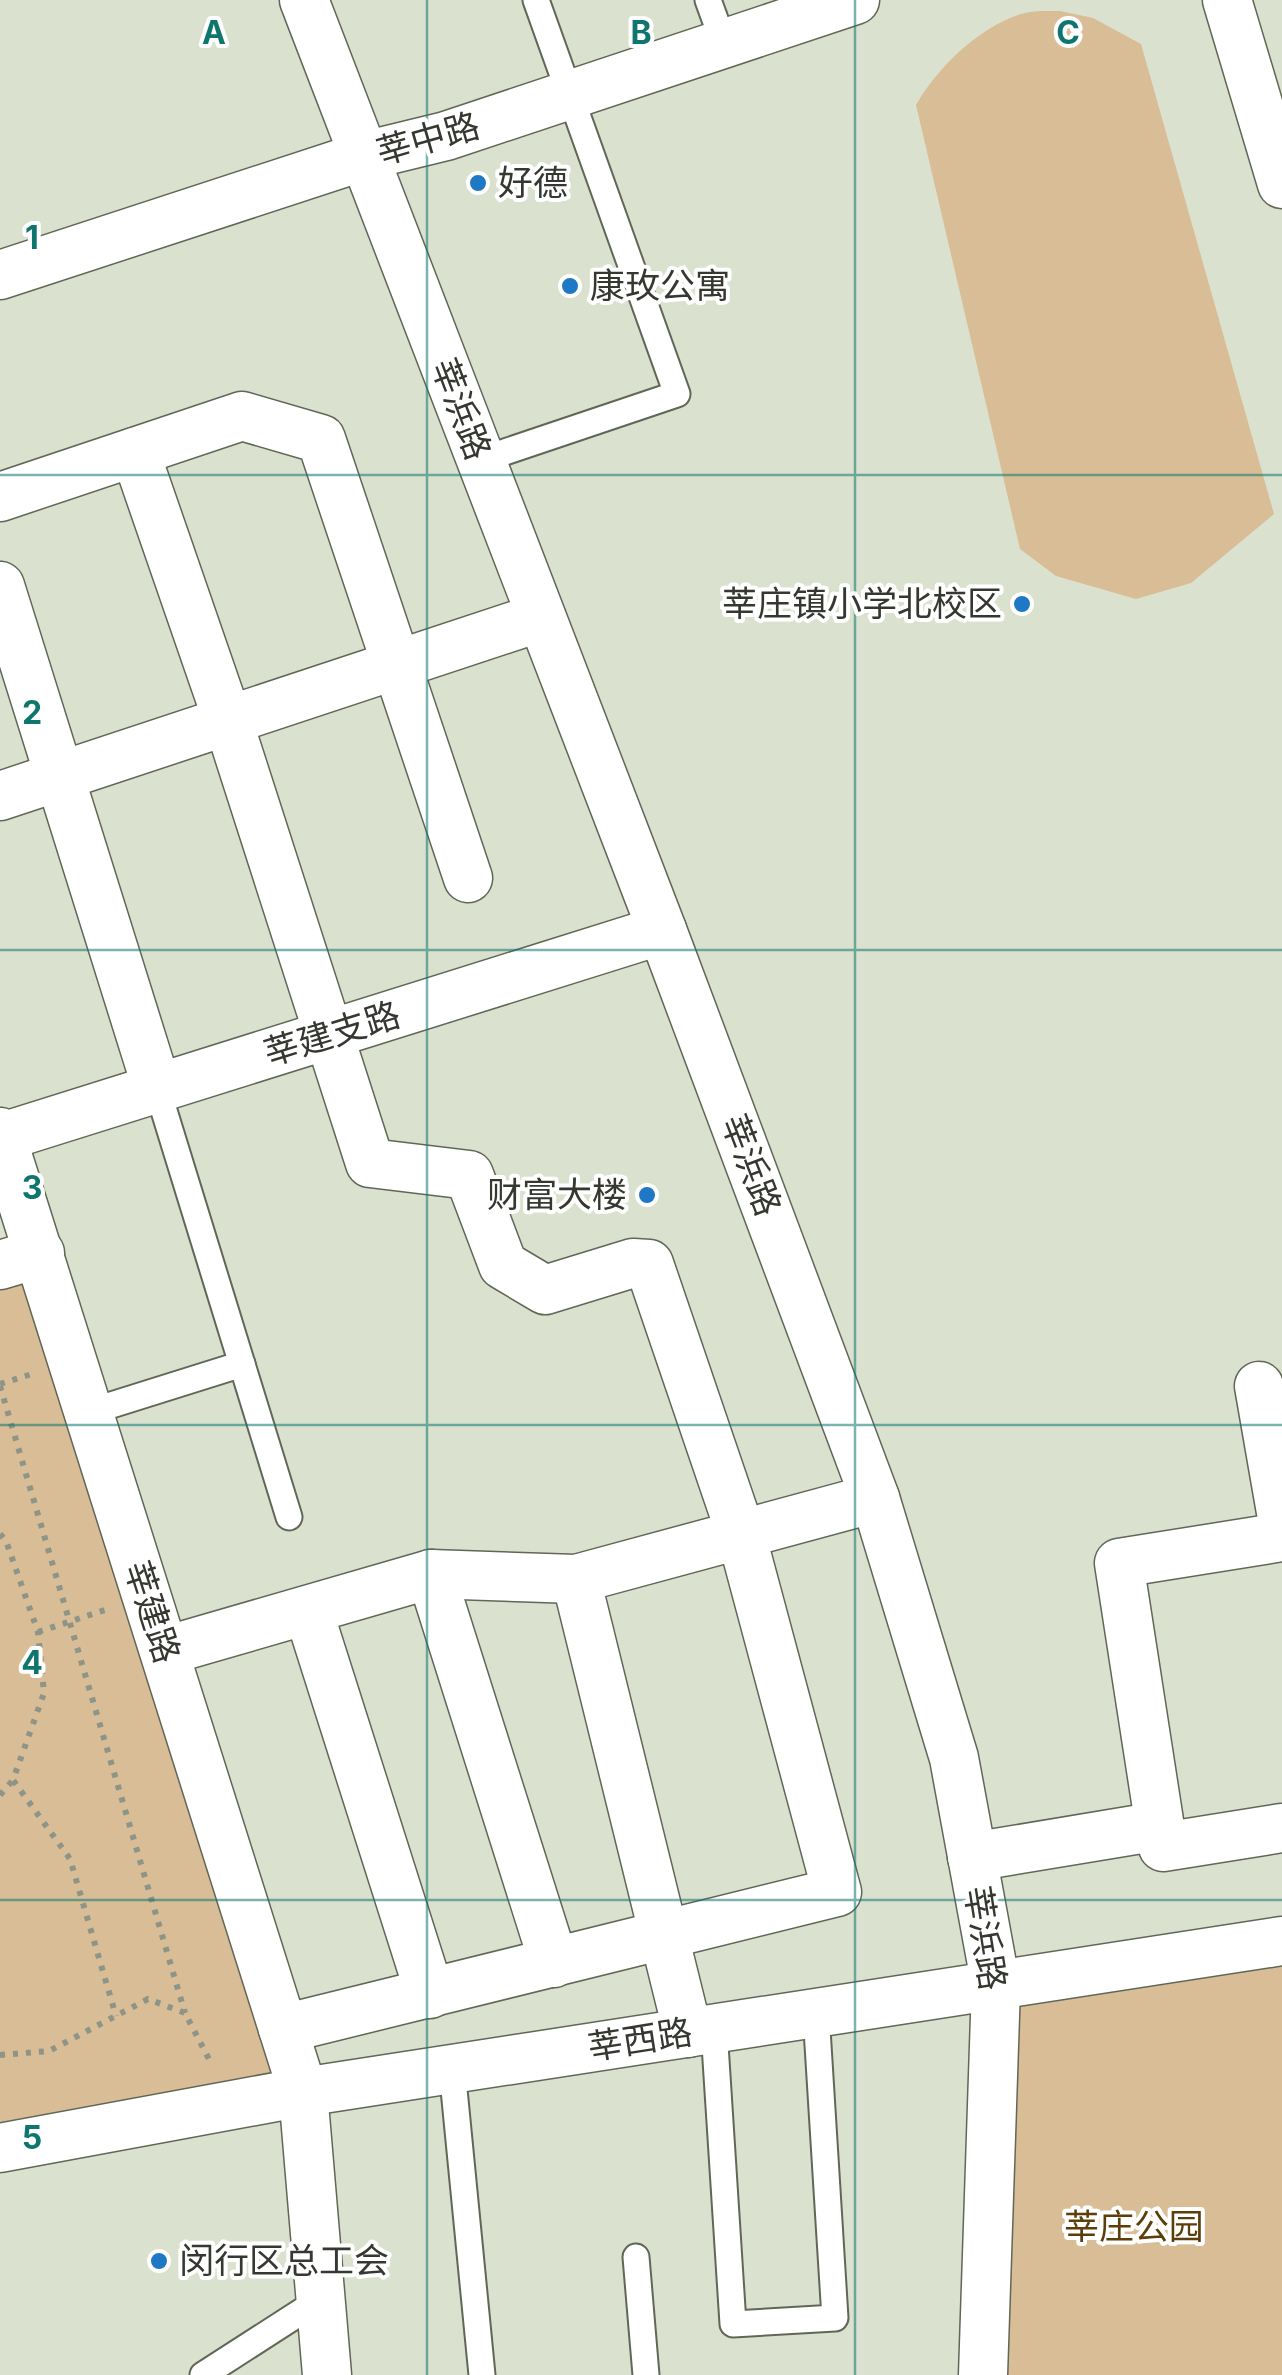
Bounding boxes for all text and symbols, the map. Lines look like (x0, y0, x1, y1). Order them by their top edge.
text: A (202, 13, 226, 52)
text: B (630, 13, 652, 52)
text: C (1056, 13, 1080, 52)
street label: 莘中路 (371, 103, 484, 173)
place label: 好德 (498, 161, 568, 203)
marker: 好德 (467, 172, 489, 194)
text: 1 (25, 218, 39, 257)
place label: 康玫公寓 (590, 264, 730, 306)
marker: 康玫公寓 (559, 275, 581, 297)
street label: 莘浜路 (424, 352, 500, 465)
place label: 莘庄镇小学北校区 (722, 582, 1002, 624)
marker: 莘庄镇小学北校区 (1011, 593, 1033, 615)
text: 2 (22, 693, 42, 732)
street label: 莘建支路 (259, 992, 405, 1074)
street label: 莘浜路 (714, 1108, 790, 1221)
text: 3 (22, 1168, 42, 1207)
place label: 财富大楼 (487, 1173, 627, 1215)
marker: 财富大楼 (636, 1184, 658, 1206)
street label: 莘建路 (117, 1555, 189, 1668)
text: 4 (21, 1643, 43, 1682)
street label: 莘浜路 (957, 1883, 1015, 1993)
street label: 莘西路 (585, 2010, 695, 2068)
text: 5 (22, 2118, 42, 2157)
park label: 莘庄公园 (1064, 2205, 1204, 2247)
place label: 闵行区总工会 (179, 2239, 389, 2281)
marker: 闵行区总工会 (148, 2250, 170, 2272)

